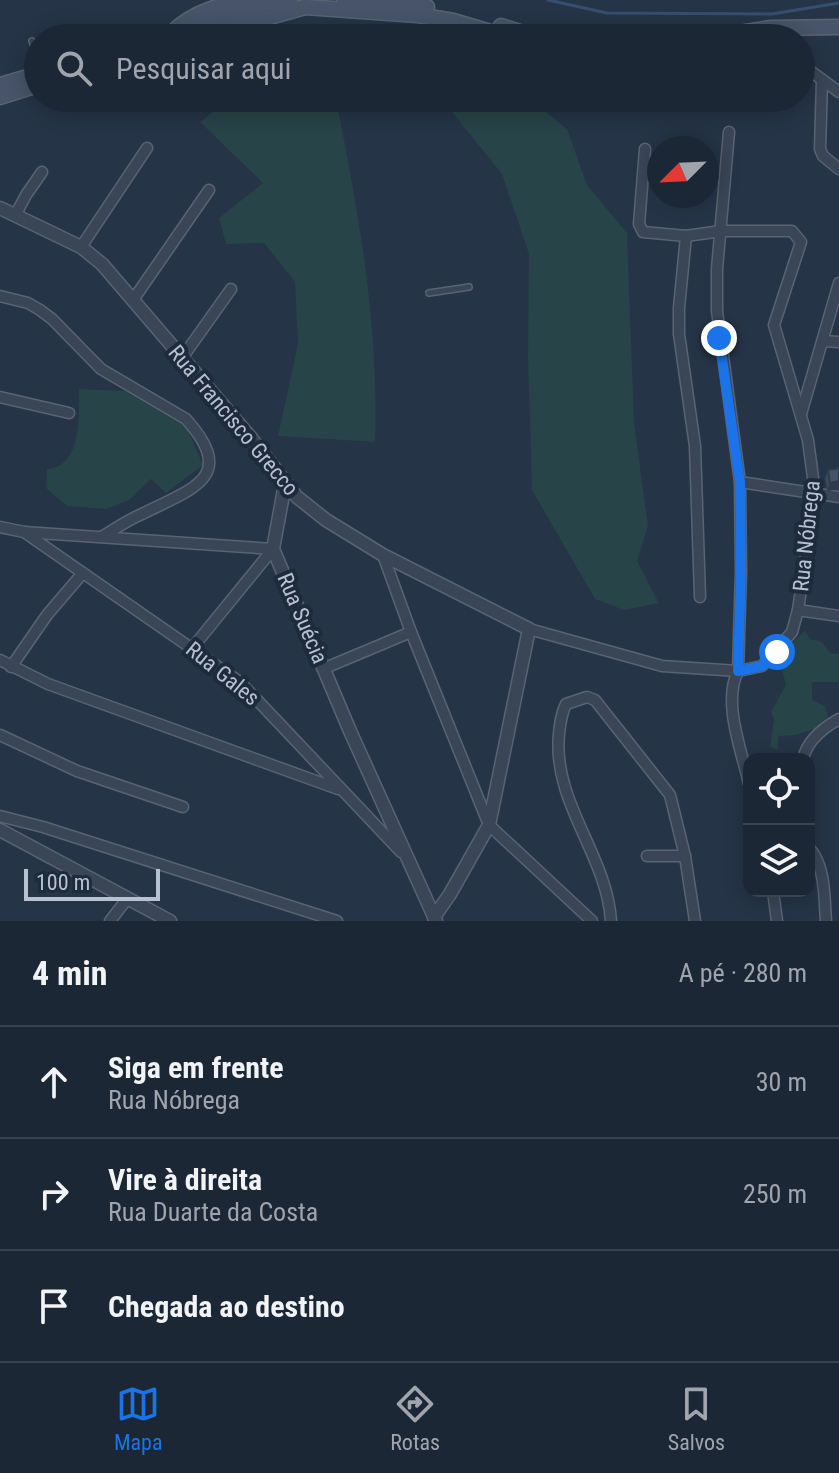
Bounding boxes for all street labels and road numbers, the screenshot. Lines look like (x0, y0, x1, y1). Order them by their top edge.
street label: Rua Francisco Grecco (164, 340, 304, 500)
street label: Rua Nóbrega (788, 479, 825, 593)
street label: Rua Suécia (272, 569, 333, 667)
street label: Rua Gales (181, 636, 264, 710)

